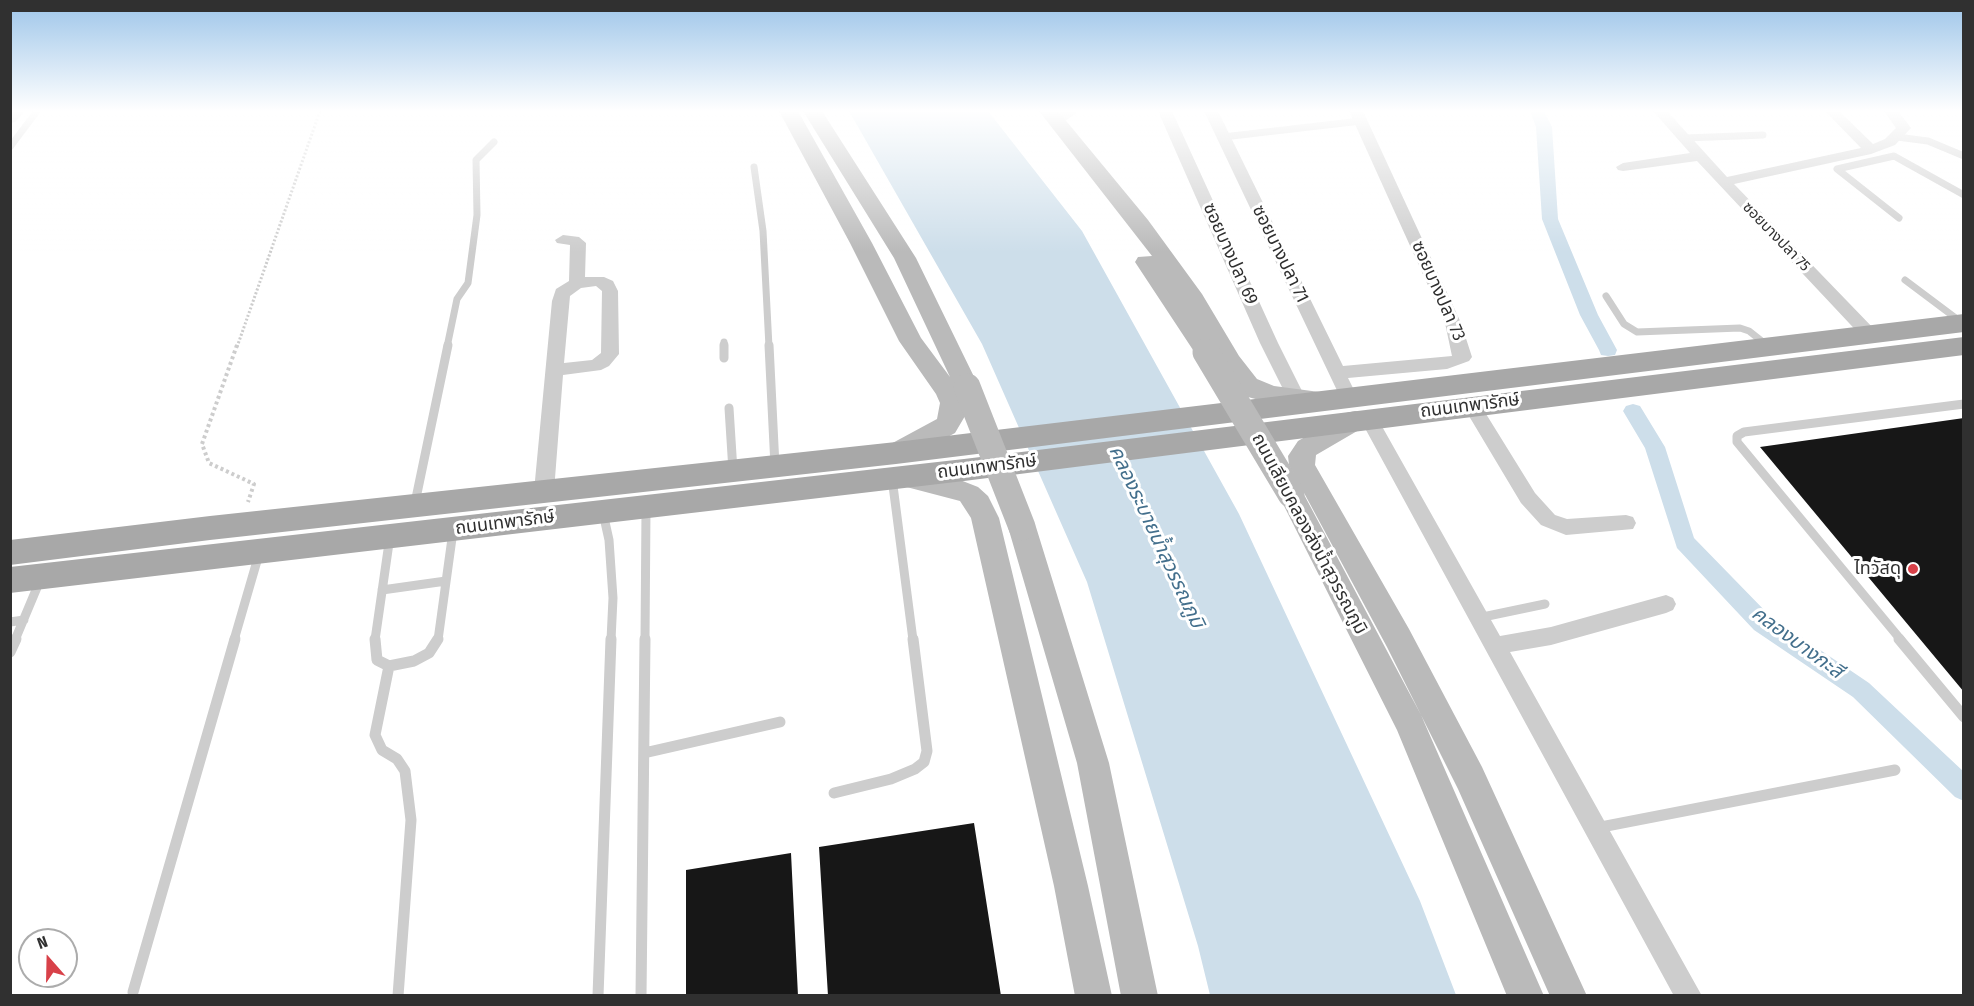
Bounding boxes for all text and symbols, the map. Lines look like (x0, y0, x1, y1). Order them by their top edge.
street label: ซอยบางปลา 75 (1739, 199, 1813, 275)
street label: ซอยบางปลา 69 (1198, 200, 1262, 308)
street label: ซอยบางปลา 71 (1247, 202, 1313, 306)
street label: ซอยบางปลา 73 (1406, 238, 1470, 344)
street label: ถนนเทพารักษ์ (1419, 389, 1521, 423)
street label: ถนนเลียบคลองส่งน้ำสุวรรณภูมิ (1247, 430, 1371, 638)
water label: คลองระบายน้ำสุวรรณภูมิ (1103, 442, 1209, 632)
street label: ถนนเทพารักษ์ (936, 450, 1038, 484)
street label: ถนนเทพารักษ์ (454, 506, 556, 540)
place label: ไทวัสดุ (1854, 558, 1901, 580)
marker: ไทวัสดุ (1906, 562, 1920, 576)
water label: คลองบางกะสี (1747, 602, 1847, 684)
north arrow (18, 928, 78, 988)
text: N (35, 932, 50, 953)

